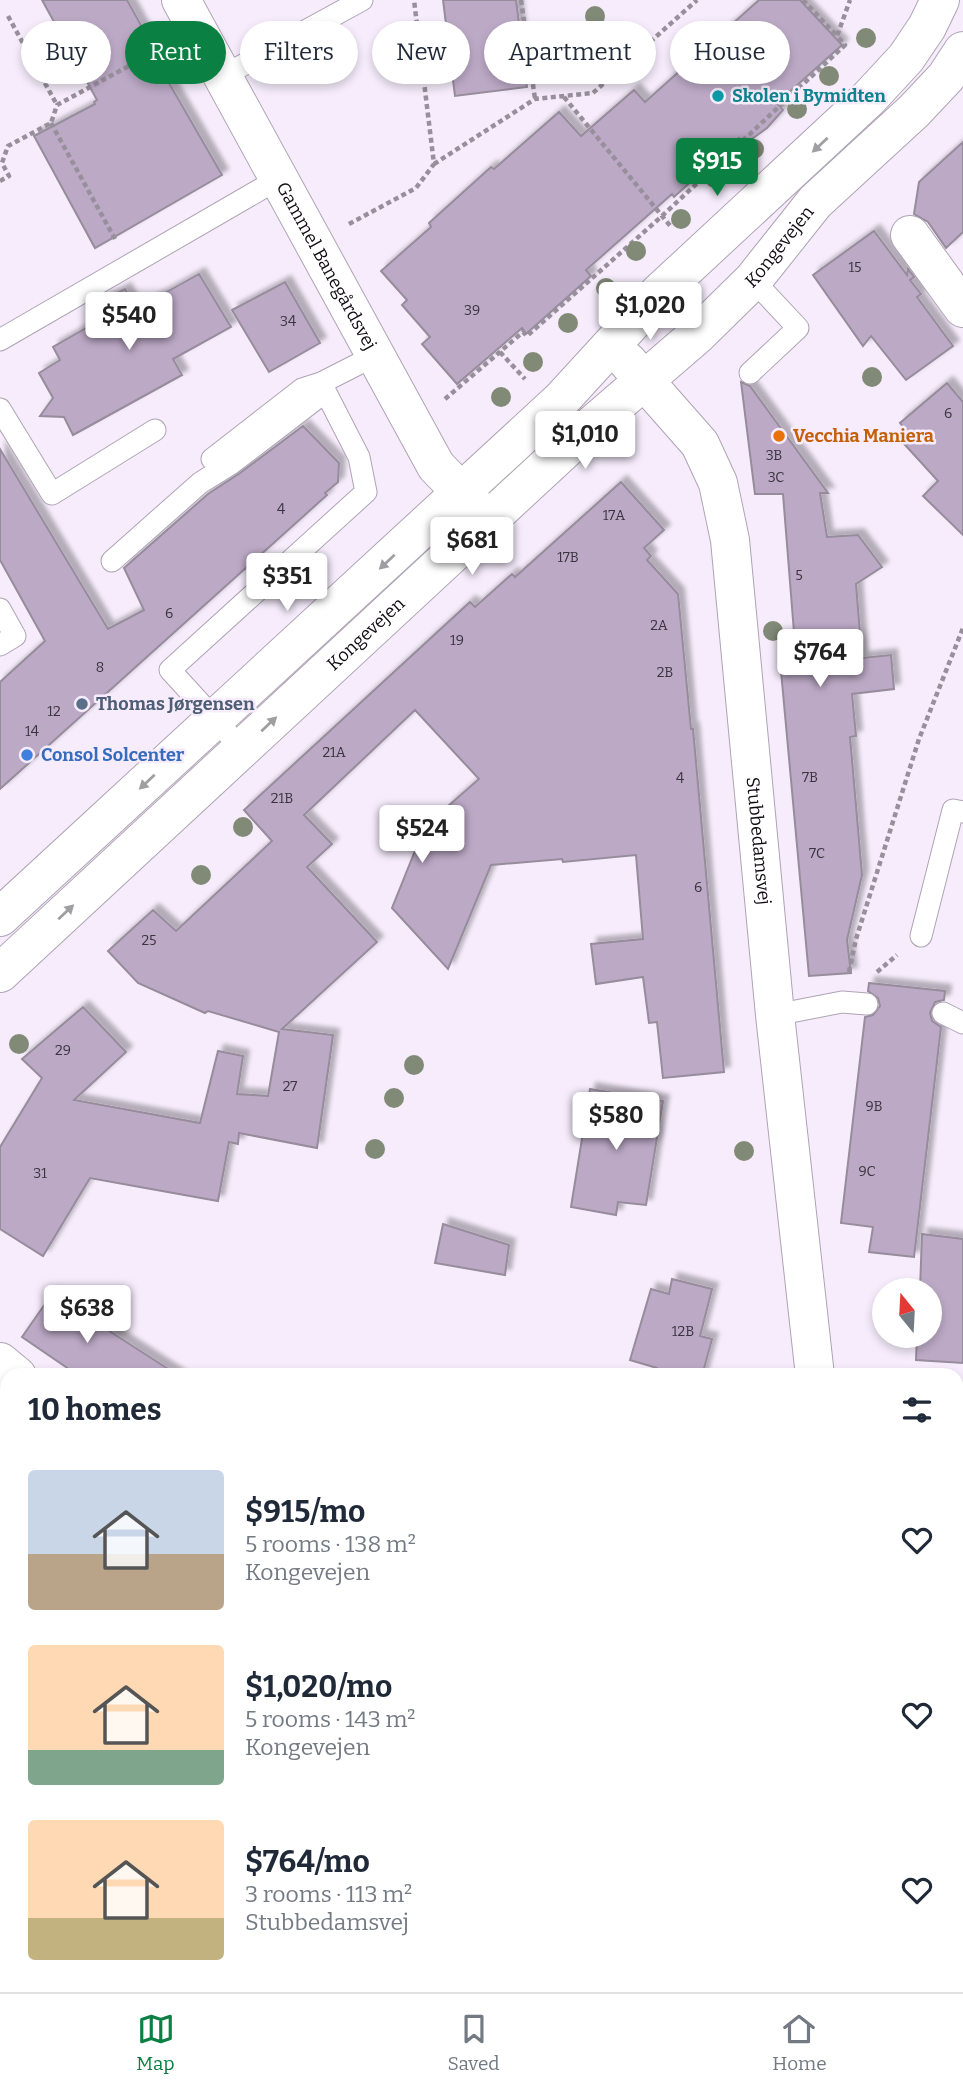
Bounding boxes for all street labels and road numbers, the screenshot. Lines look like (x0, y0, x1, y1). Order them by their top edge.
street label: Gammel Banegårdsvej (272, 178, 381, 354)
street label: Kongevejen (741, 201, 819, 292)
street label: Kongevejen (323, 592, 410, 675)
street label: Stubbedamsvej (742, 776, 776, 906)

